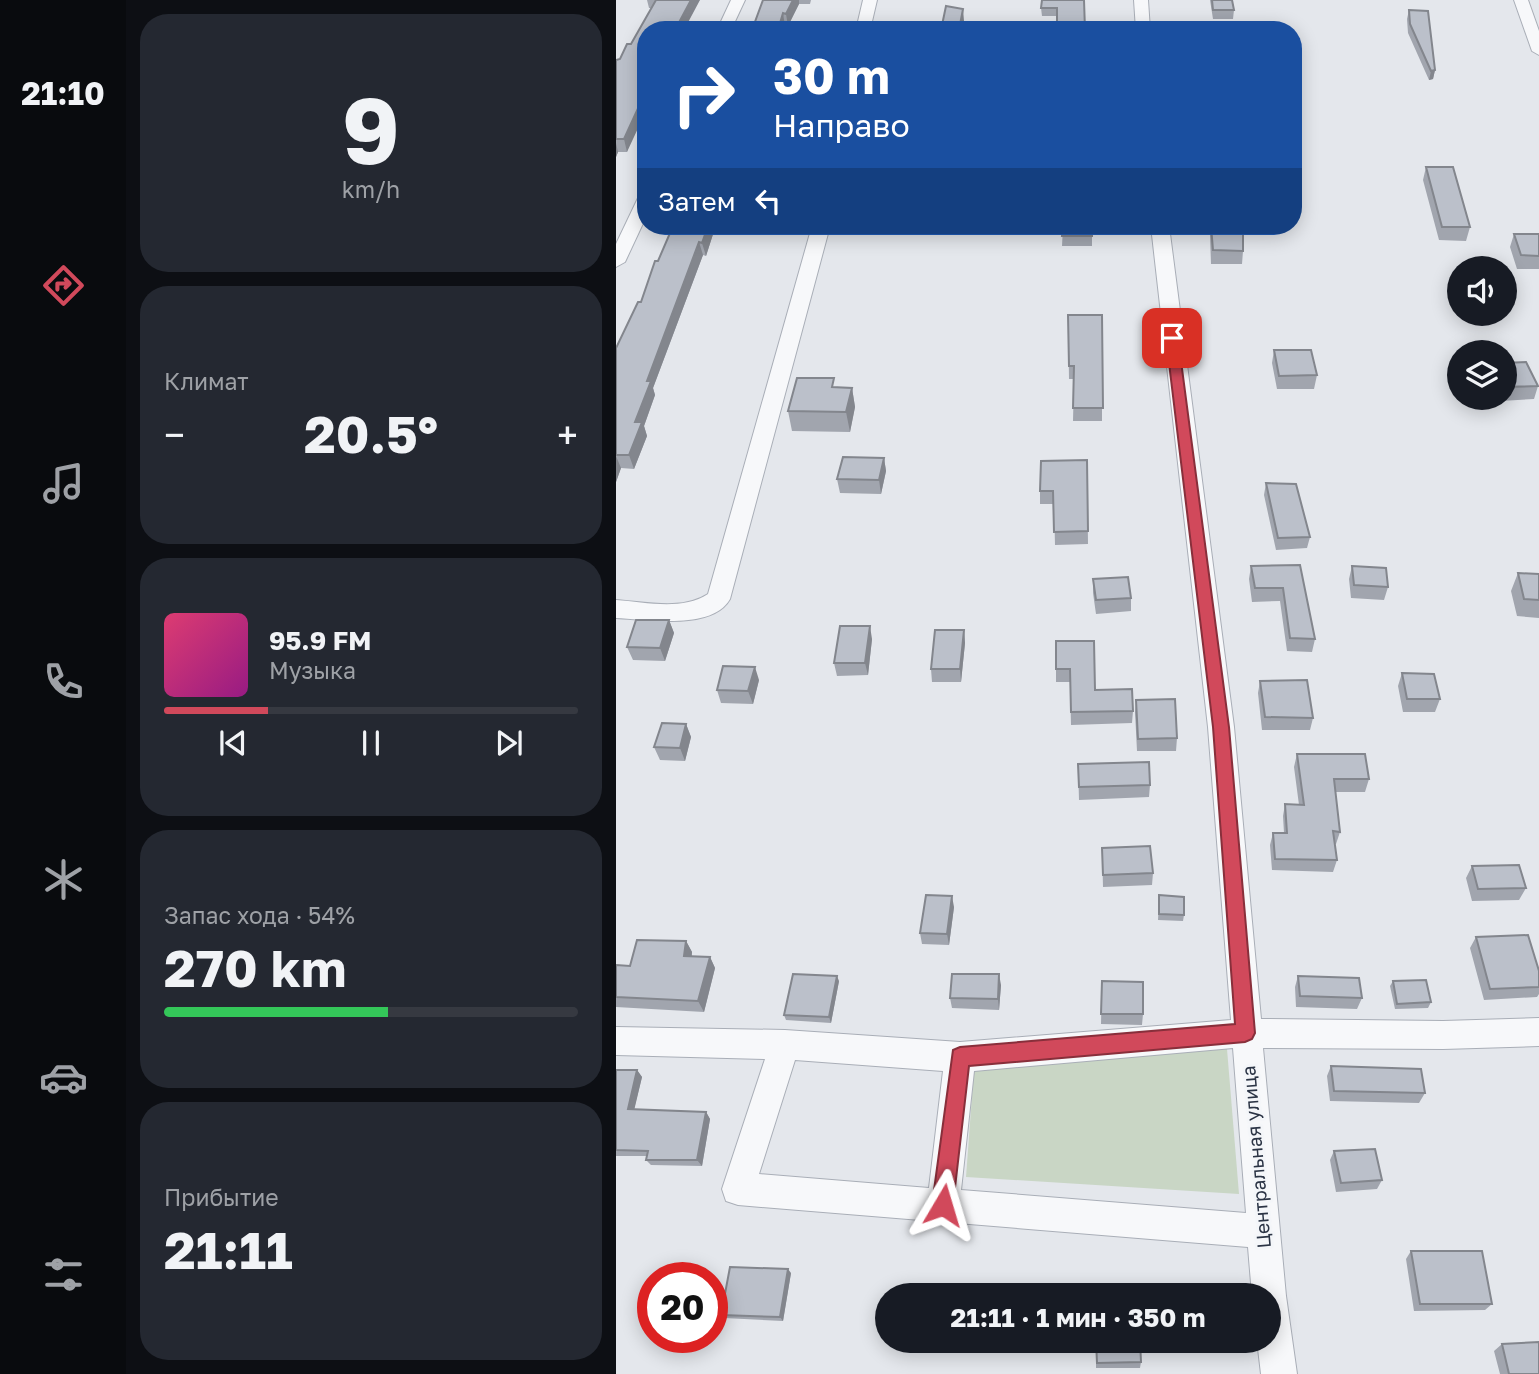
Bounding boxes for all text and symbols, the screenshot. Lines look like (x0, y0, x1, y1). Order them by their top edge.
text: 30 m (773, 46, 890, 105)
icon: right (658, 49, 749, 140)
text: 21:10 (21, 74, 105, 112)
text: 9 (342, 75, 400, 184)
text: Направо (773, 106, 910, 144)
text: km/h (342, 175, 400, 203)
icon: left (749, 182, 787, 220)
text: Затем (658, 186, 735, 217)
map controls (1447, 256, 1517, 410)
button: sound (1447, 256, 1517, 326)
icon: directions (39, 261, 88, 310)
pin (1142, 308, 1202, 368)
icon: arrive (1153, 319, 1191, 357)
button: layers (1447, 340, 1517, 410)
text: Климат (164, 367, 249, 395)
text: 20.5° (304, 402, 438, 464)
text: − (164, 412, 185, 457)
text: + (557, 412, 578, 457)
icon: music (39, 459, 88, 508)
text: 95.9 FM (269, 625, 371, 656)
text: Музыка (269, 656, 356, 684)
icon: phone (39, 657, 88, 706)
icon: previous (214, 724, 252, 762)
icon: pause (352, 724, 390, 762)
icon: next (490, 724, 528, 762)
icon: climate (39, 855, 88, 904)
text: Запас хода · 54% (164, 901, 355, 929)
text: 270 km (164, 936, 347, 998)
icon: car (39, 1053, 88, 1102)
street label: Центральная улица (1236, 1065, 1275, 1249)
position arrow (906, 1168, 980, 1242)
text: Прибытие (164, 1183, 279, 1211)
text: 21:11 (164, 1218, 293, 1280)
icon: filters (39, 1250, 88, 1299)
speed limit sign: 20 (637, 1262, 728, 1353)
text: 21:11 · 1 мин · 350 m (950, 1302, 1206, 1333)

